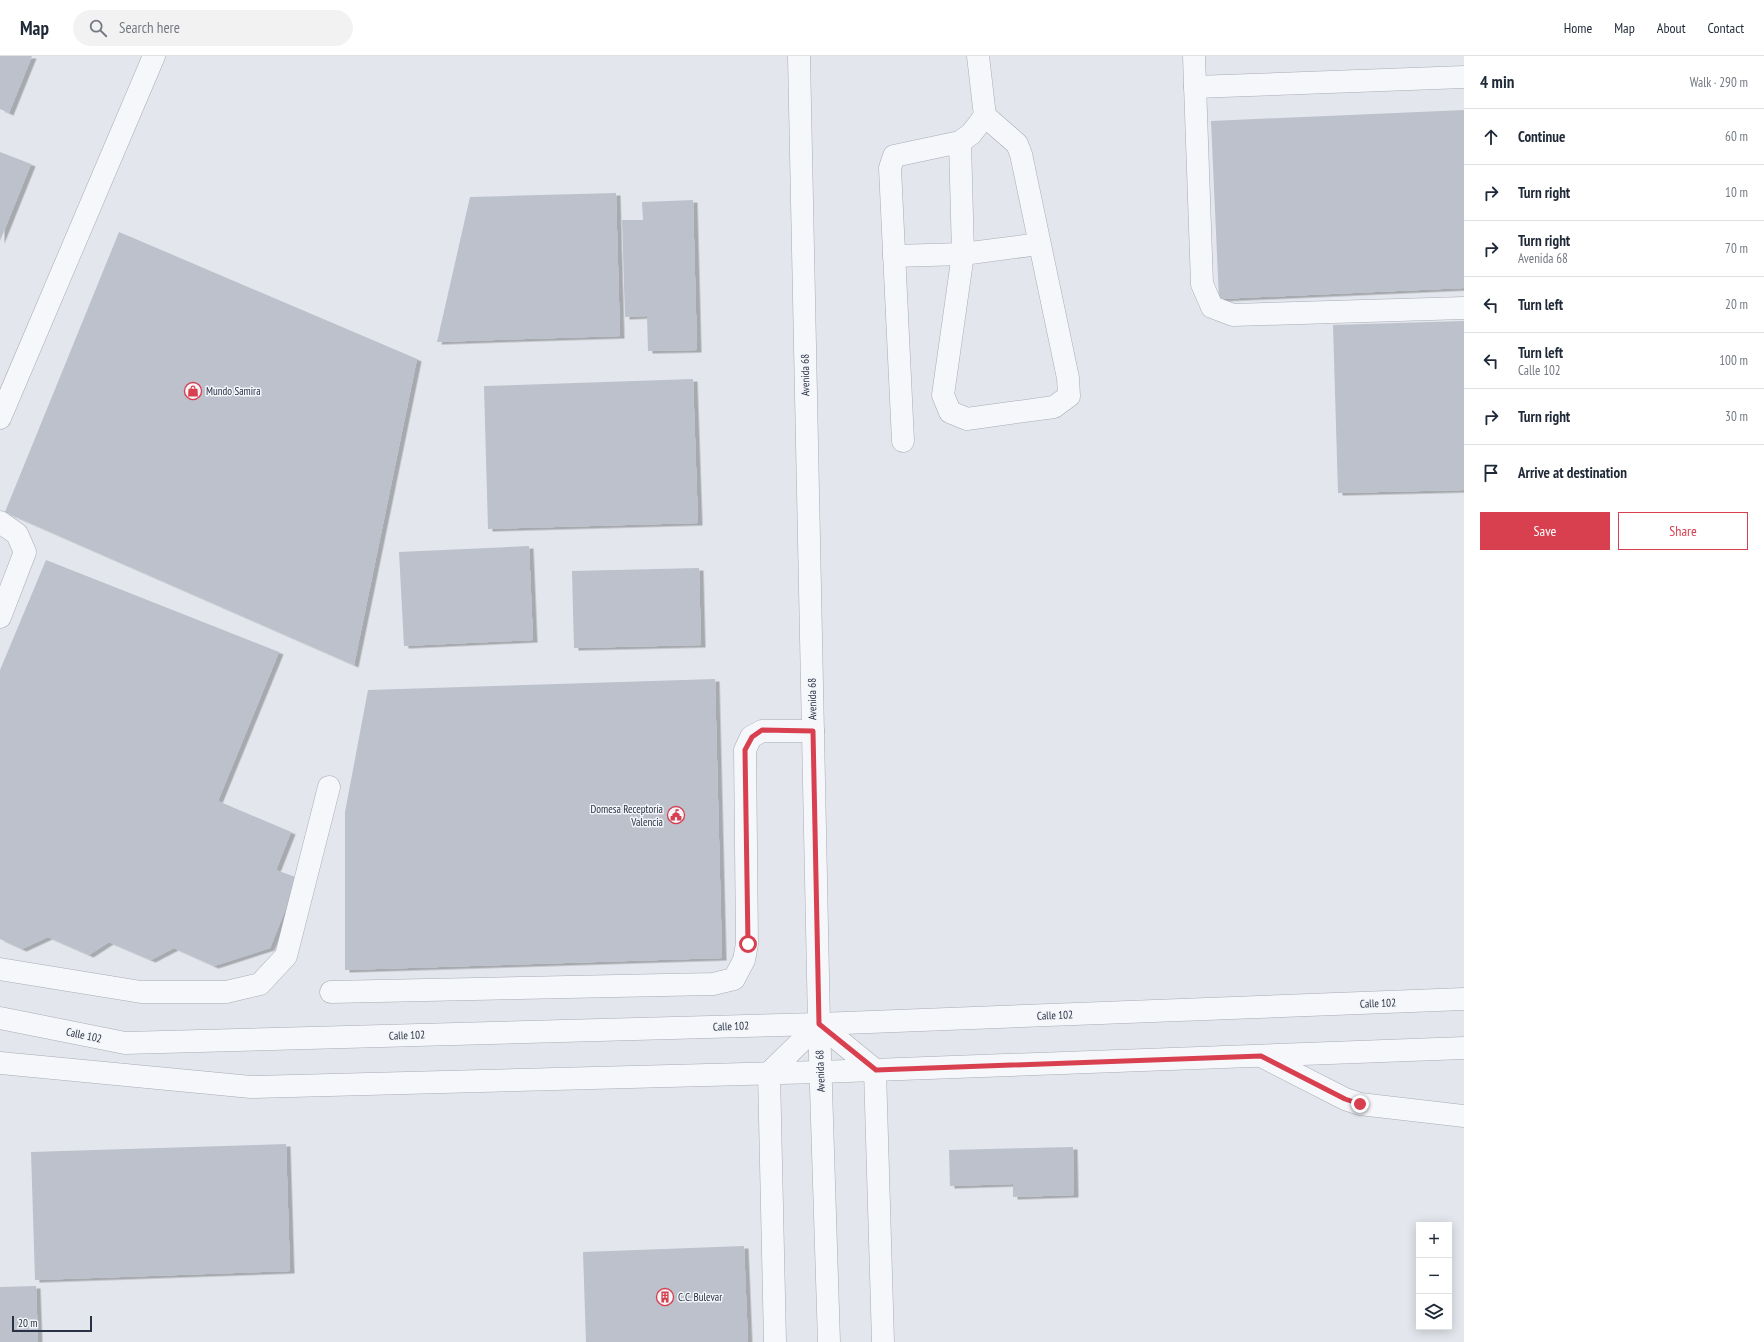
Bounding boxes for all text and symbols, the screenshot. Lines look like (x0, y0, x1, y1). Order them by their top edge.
search box (73, 10, 353, 46)
text: Map (20, 16, 49, 40)
icon: search (87, 17, 109, 39)
text: Search here (119, 18, 180, 37)
text: Home (1564, 19, 1592, 37)
text: Map (1614, 19, 1635, 37)
text: About (1657, 19, 1686, 37)
text: Contact (1708, 19, 1744, 37)
text: 4 min (1480, 71, 1514, 93)
text: Walk · 290 m (1690, 74, 1748, 91)
icon: ahead (1480, 126, 1502, 148)
text: Continue (1518, 127, 1565, 146)
text: 60 m (1725, 128, 1748, 145)
icon: right (1480, 182, 1502, 204)
text: Turn right (1518, 183, 1570, 202)
text: 10 m (1725, 184, 1748, 201)
text: Turn right (1518, 231, 1570, 250)
icon: right (1480, 238, 1502, 260)
text: 70 m (1725, 240, 1748, 257)
text: Avenida 68 (1518, 250, 1568, 267)
icon: left (1480, 294, 1502, 316)
text: Turn left (1518, 295, 1563, 314)
text: 20 m (1725, 296, 1748, 313)
text: Turn left (1518, 343, 1563, 362)
icon: left (1480, 350, 1502, 372)
text: 100 m (1719, 352, 1748, 369)
street label: Avenida 68 (798, 354, 812, 396)
text: Calle 102 (1518, 362, 1561, 379)
shop icon: Mundo Samira (183, 381, 203, 401)
place label: Mundo Samira (206, 384, 261, 398)
icon: right (1480, 406, 1502, 428)
text: Turn right (1518, 407, 1570, 426)
text: 30 m (1725, 408, 1748, 425)
icon: arrive (1480, 462, 1502, 484)
text: Arrive at destination (1518, 463, 1627, 482)
button: Save (1480, 512, 1610, 550)
button: Share (1618, 512, 1748, 550)
street label: Avenida 68 (805, 678, 819, 720)
place label: Domesa Receptoría Valencia (590, 802, 663, 829)
public building icon: Domesa Receptoría Valencia (666, 805, 686, 825)
route start (739, 935, 757, 953)
street label: Calle 102 (1360, 995, 1396, 1011)
street label: Calle 102 (1037, 1007, 1073, 1023)
street label: Calle 102 (713, 1018, 749, 1034)
street label: Calle 102 (65, 1024, 103, 1046)
street label: Calle 102 (389, 1027, 425, 1043)
street label: Avenida 68 (812, 1050, 828, 1092)
route end (1351, 1095, 1369, 1113)
map controls (1416, 1222, 1452, 1330)
button: + (1416, 1222, 1452, 1258)
button: − (1416, 1258, 1452, 1294)
building icon: C.C. Bulevar (655, 1287, 675, 1307)
place label: C.C. Bulevar (678, 1290, 722, 1304)
button: layers (1416, 1294, 1452, 1330)
scale bar (12, 1314, 92, 1333)
text: 20 m (18, 1316, 37, 1330)

